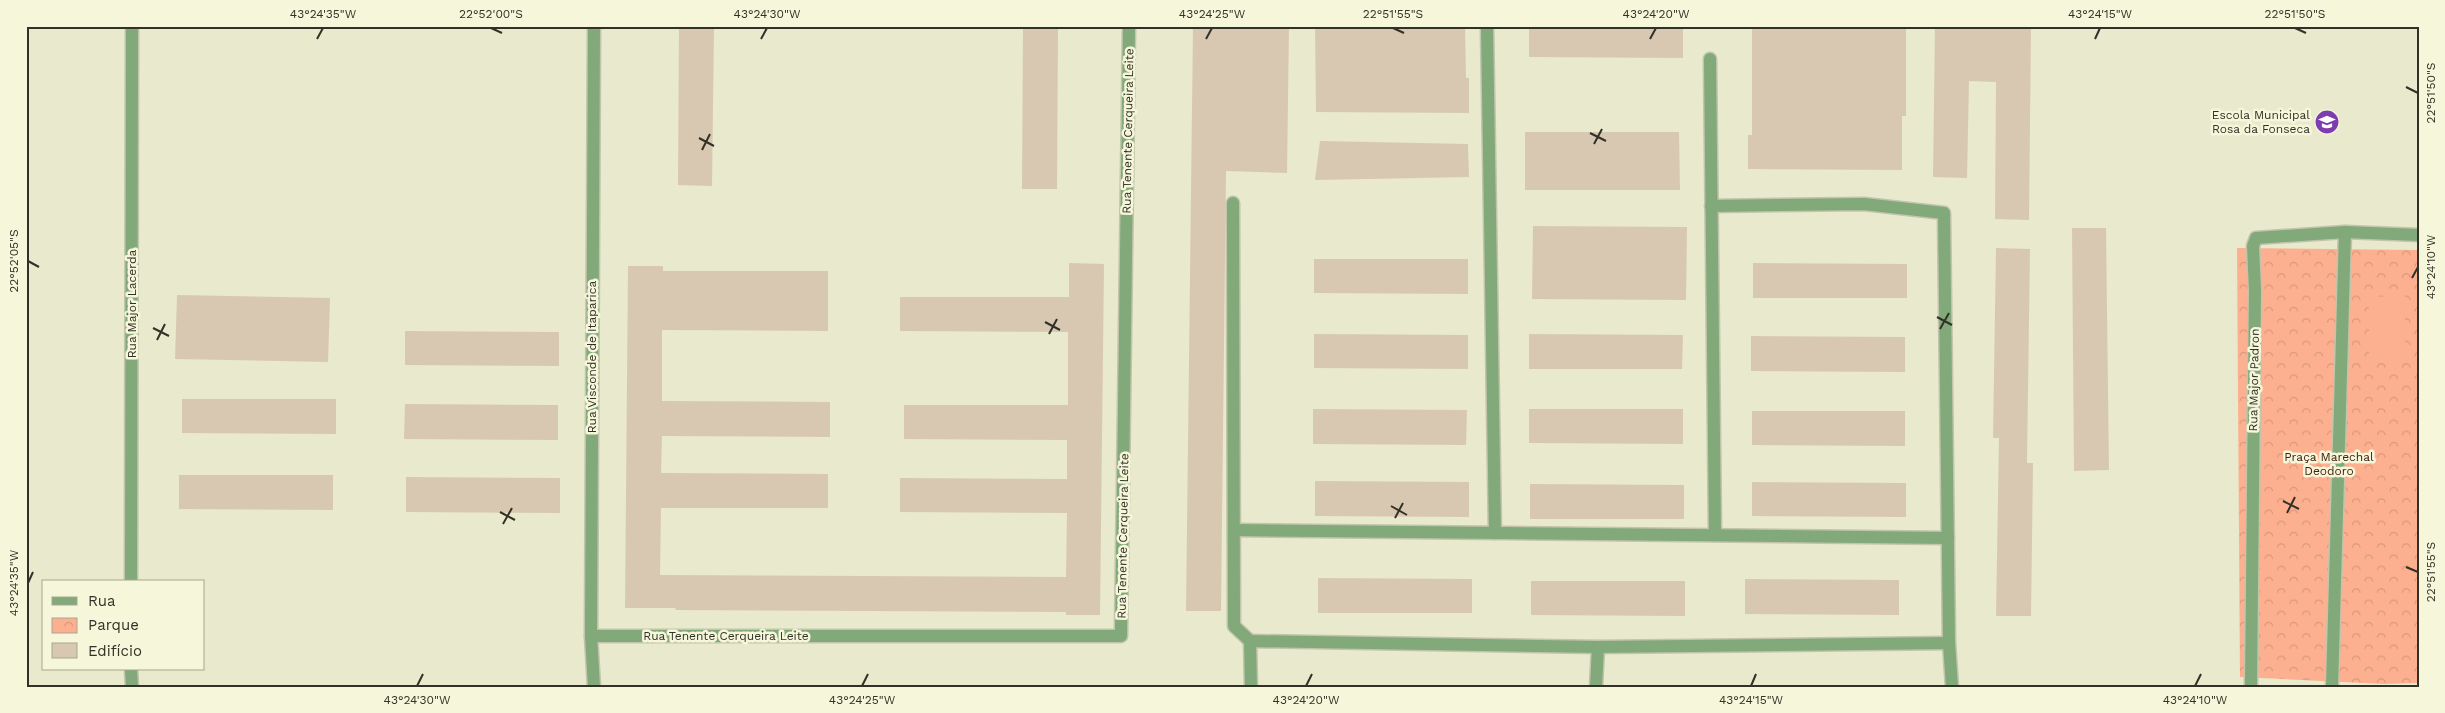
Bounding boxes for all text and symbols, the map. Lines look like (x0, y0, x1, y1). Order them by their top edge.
text: 43°24'35"W (290, 7, 357, 21)
text: 22°52'00"S (459, 7, 523, 21)
text: 43°24'30"W (734, 7, 801, 21)
text: 43°24'25"W (1179, 7, 1246, 21)
text: 22°51'55"S (1363, 7, 1423, 21)
text: 43°24'20"W (1623, 7, 1690, 21)
text: 43°24'15"W (2068, 7, 2132, 21)
text: 22°51'50"S (2265, 7, 2325, 21)
street label: Rua Tenente Cerqueira Leite (1120, 48, 1136, 214)
text: 22°51'50"S (2424, 63, 2438, 123)
place label: Escola Municipal Rosa da Fonseca (2212, 108, 2310, 136)
school or university icon: Escola Municipal Rosa da Fonseca (2314, 109, 2340, 135)
text: 22°52'05"S (7, 229, 21, 293)
text: 43°24'10"W (2424, 234, 2438, 299)
street label: Rua Major Lacerda (125, 250, 139, 358)
street label: Rua Visconde de Itaparica (585, 281, 599, 433)
street label: Rua Major Padron (2246, 328, 2262, 432)
park label: Praça Marechal Deodoro (2284, 450, 2374, 478)
street label: Rua Tenente Cerqueira Leite (1115, 453, 1131, 619)
text: 22°51'55"S (2424, 542, 2438, 602)
text: 43°24'35"W (7, 549, 21, 616)
legend (42, 580, 205, 670)
text: Rua (88, 592, 116, 610)
text: Parque (88, 616, 139, 634)
street label: Rua Tenente Cerqueira Leite (643, 629, 809, 643)
text: Edifício (88, 642, 142, 660)
text: 43°24'30"W (384, 693, 451, 707)
text: 43°24'25"W (829, 693, 896, 707)
text: 43°24'20"W (1273, 693, 1340, 707)
text: 43°24'15"W (1719, 693, 1783, 707)
text: 43°24'10"W (2163, 693, 2228, 707)

